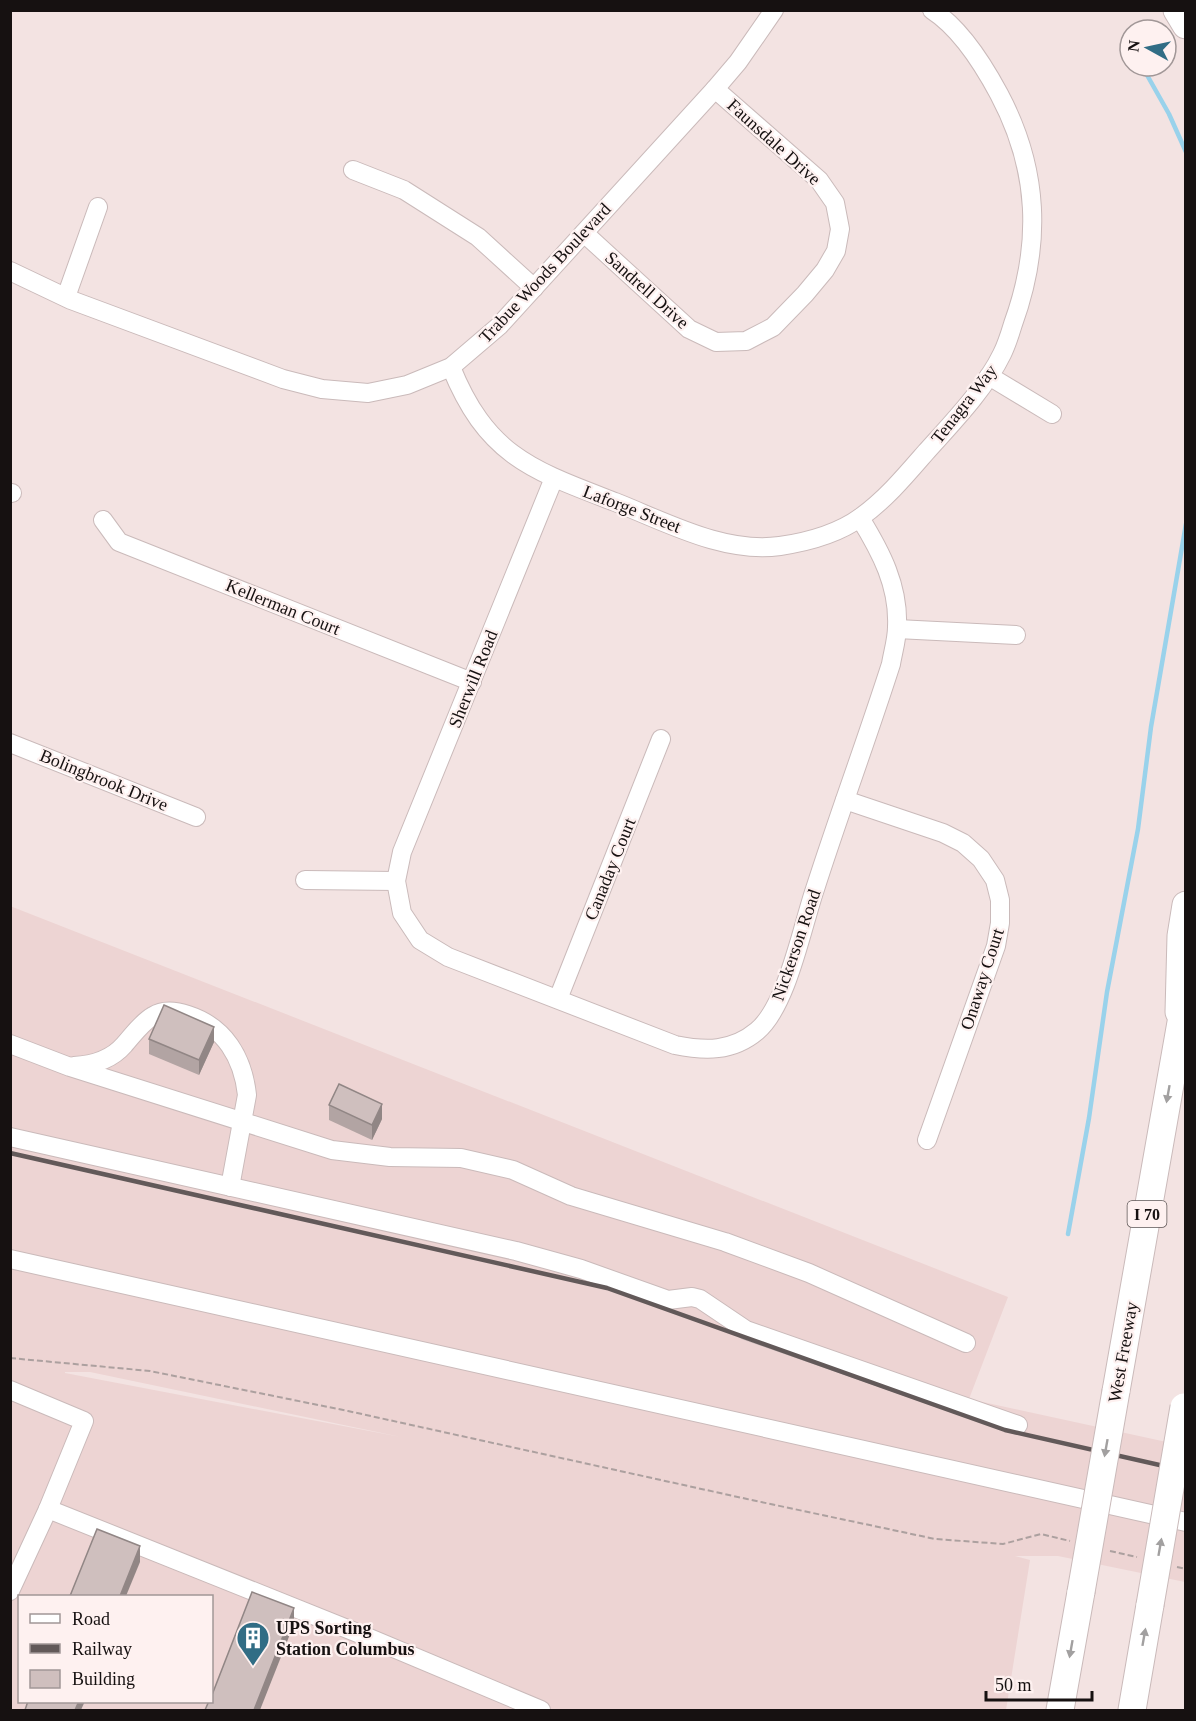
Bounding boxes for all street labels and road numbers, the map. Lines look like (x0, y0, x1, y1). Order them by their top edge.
street label: Faunsdale Drive (723, 95, 825, 189)
street label: Trabue Woods Boulevard (475, 199, 615, 347)
street label: Sandrell Drive (601, 247, 693, 333)
street label: Tenagra Way (927, 361, 1001, 447)
street label: Laforge Street (580, 481, 684, 537)
street label: Kellerman Court (223, 575, 343, 639)
street label: Sherwill Road (444, 627, 502, 731)
street label: Bolingbrook Drive (37, 745, 171, 815)
street label: Canaday Court (580, 815, 640, 923)
street label: Nickerson Road (768, 887, 824, 1003)
street label: Onaway Court (956, 926, 1008, 1032)
road number: I 70 (1128, 1201, 1166, 1227)
street label: West Freeway (1104, 1300, 1142, 1404)

